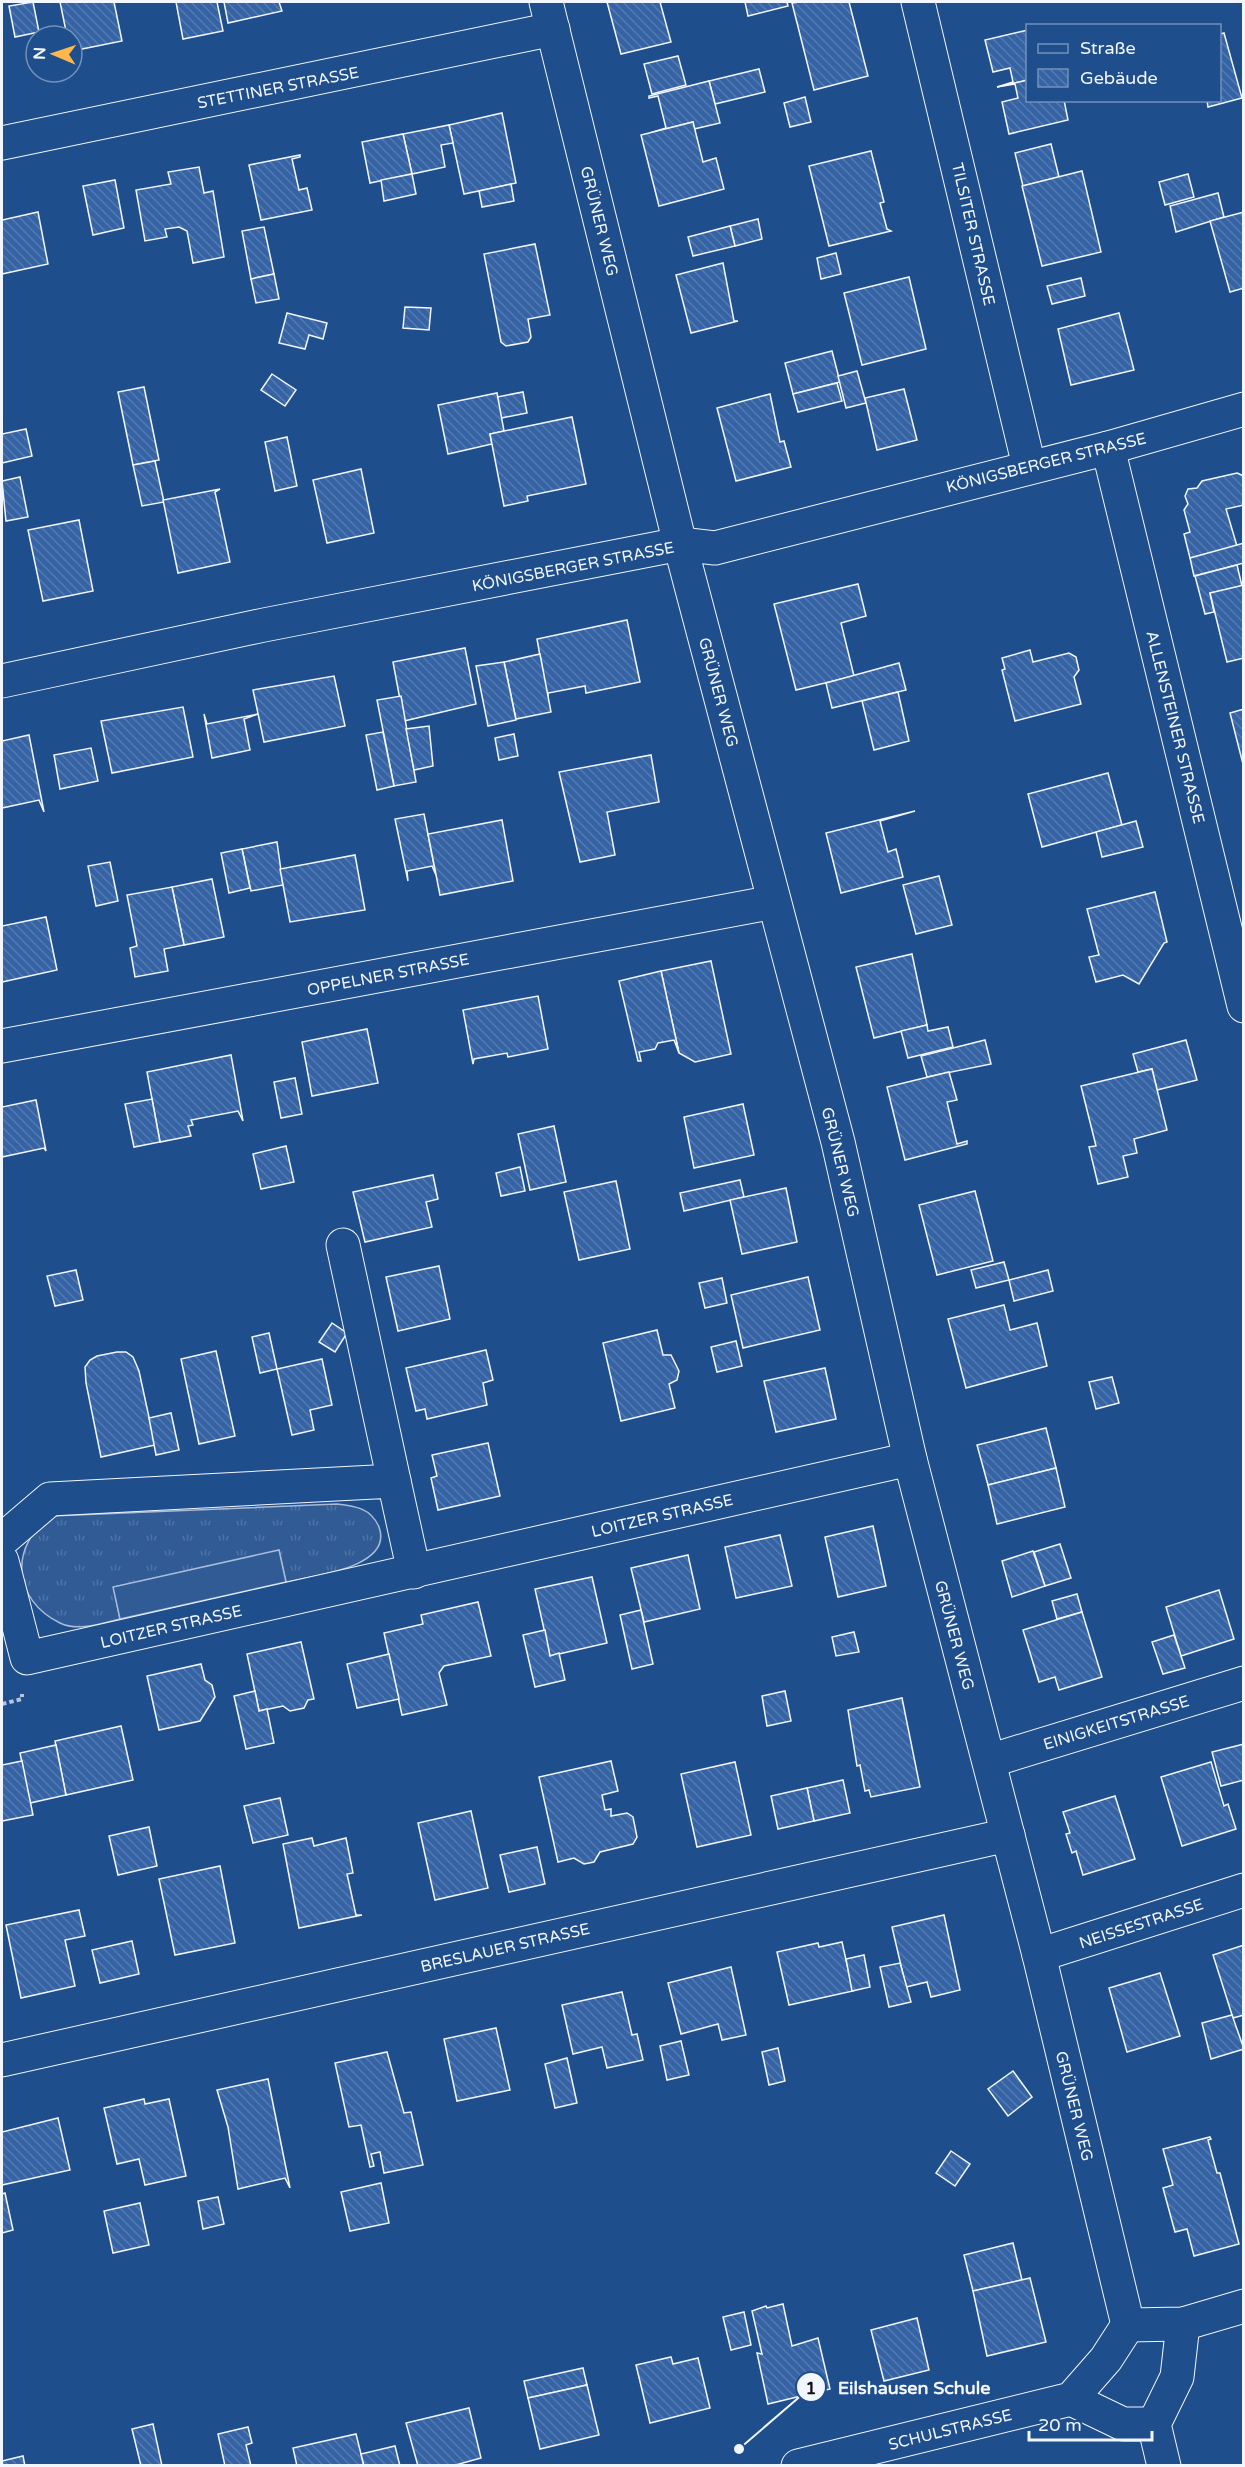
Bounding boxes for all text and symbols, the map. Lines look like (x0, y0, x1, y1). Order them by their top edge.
north arrow (24, 24, 84, 84)
legend (1026, 24, 1221, 102)
text: Straße (1080, 37, 1136, 59)
text: N (30, 47, 50, 60)
street label: STETTINER STRASSE (196, 63, 361, 113)
text: Gebäude (1080, 67, 1158, 89)
street label: TILSITER STRASSE (947, 161, 999, 307)
street label: GRÜNER WEG (576, 164, 622, 278)
street label: KÖNIGSBERGER STRASSE (944, 428, 1148, 498)
street label: KÖNIGSBERGER STRASSE (470, 538, 676, 596)
street label: ALLENSTEINER STRASSE (1141, 629, 1209, 826)
street label: GRÜNER WEG (694, 635, 742, 749)
street label: OPPELNER STRASSE (305, 949, 471, 1001)
street label: GRÜNER WEG (817, 1105, 863, 1219)
street label: LOITZER STRASSE (589, 1490, 735, 1542)
street label: GRÜNER WEG (930, 1578, 978, 1692)
street label: LOITZER STRASSE (98, 1601, 244, 1653)
street label: EINIGKEITSTRASSE (1041, 1691, 1192, 1755)
street label: NEISSESTRASSE (1076, 1894, 1206, 1954)
street label: BRESLAUER STRASSE (419, 1919, 592, 1977)
street label: GRÜNER WEG (1051, 2049, 1097, 2163)
callout: Eilshausen Schule (796, 2369, 1003, 2405)
text: 1 (805, 2377, 817, 2399)
text: Eilshausen Schule (838, 2377, 990, 2399)
scale bar (1029, 2404, 1152, 2442)
street label: SCHULSTRASSE (886, 2405, 1014, 2455)
text: 20 m (1038, 2414, 1082, 2436)

